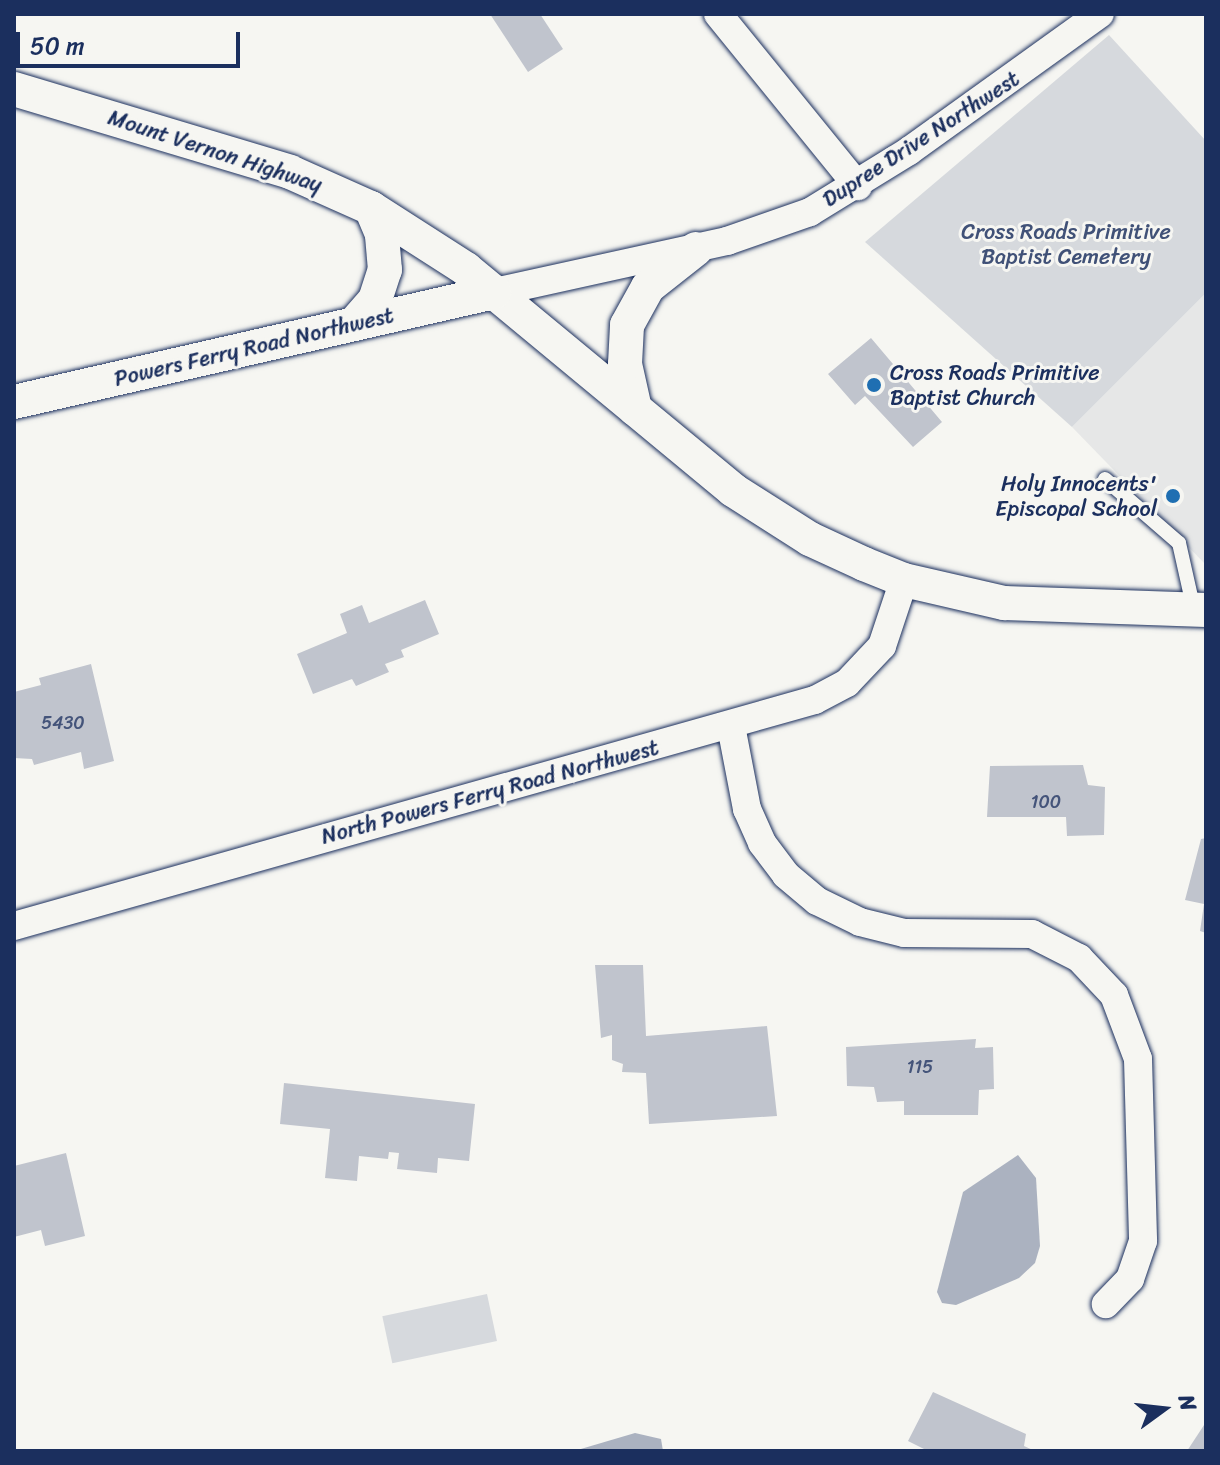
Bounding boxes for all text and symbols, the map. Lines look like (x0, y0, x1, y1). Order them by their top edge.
scale bar (20, 16, 244, 66)
text: 50 m (30, 25, 85, 67)
street label: Dupree Drive Northwest (817, 65, 1025, 213)
street label: Mount Vernon Highway (105, 104, 325, 198)
park label: Cross Roads Primitive Baptist Cemetery (961, 218, 1171, 270)
street label: Powers Ferry Road Northwest (111, 302, 397, 392)
place label: Cross Roads Primitive Baptist Church (890, 359, 1100, 410)
marker: Cross Roads Primitive Baptist Church (865, 376, 883, 394)
place label: Holy Innocents' Episcopal School (995, 470, 1157, 522)
marker: Holy Innocents' Episcopal School (1164, 487, 1182, 505)
house number: 5430 (41, 712, 85, 734)
street label: North Powers Ferry Road Northwest (317, 734, 663, 850)
house number: 100 (1031, 791, 1061, 813)
house number: 115 (907, 1056, 933, 1078)
north arrow (1124, 1369, 1204, 1449)
text: N (1167, 1390, 1208, 1415)

